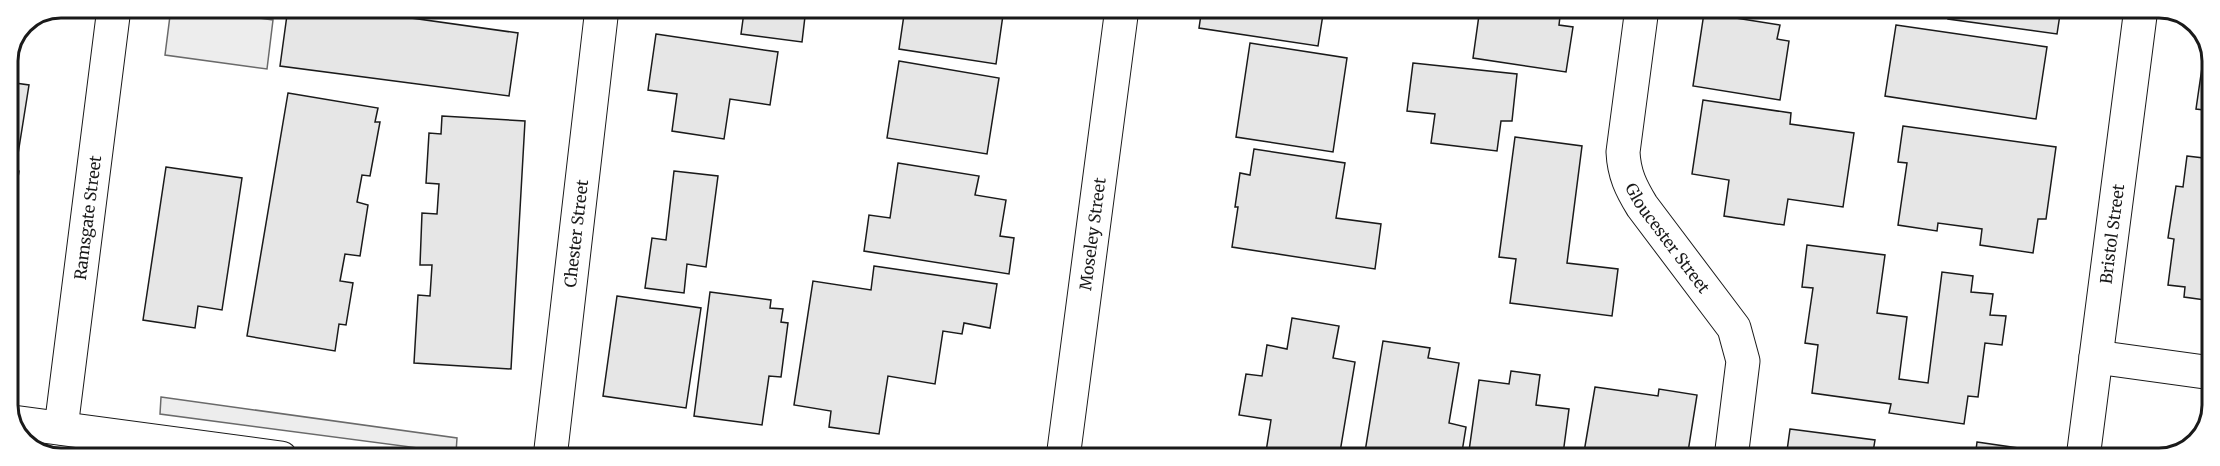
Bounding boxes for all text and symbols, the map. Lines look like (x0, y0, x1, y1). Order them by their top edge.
street label: Ramsgate Street (70, 153, 105, 281)
street label: Moseley Street (1075, 176, 1110, 292)
street label: Chester Street (560, 178, 592, 288)
street label: Gloucester Street (1621, 180, 1714, 298)
street label: Bristol Street (2096, 182, 2128, 285)

